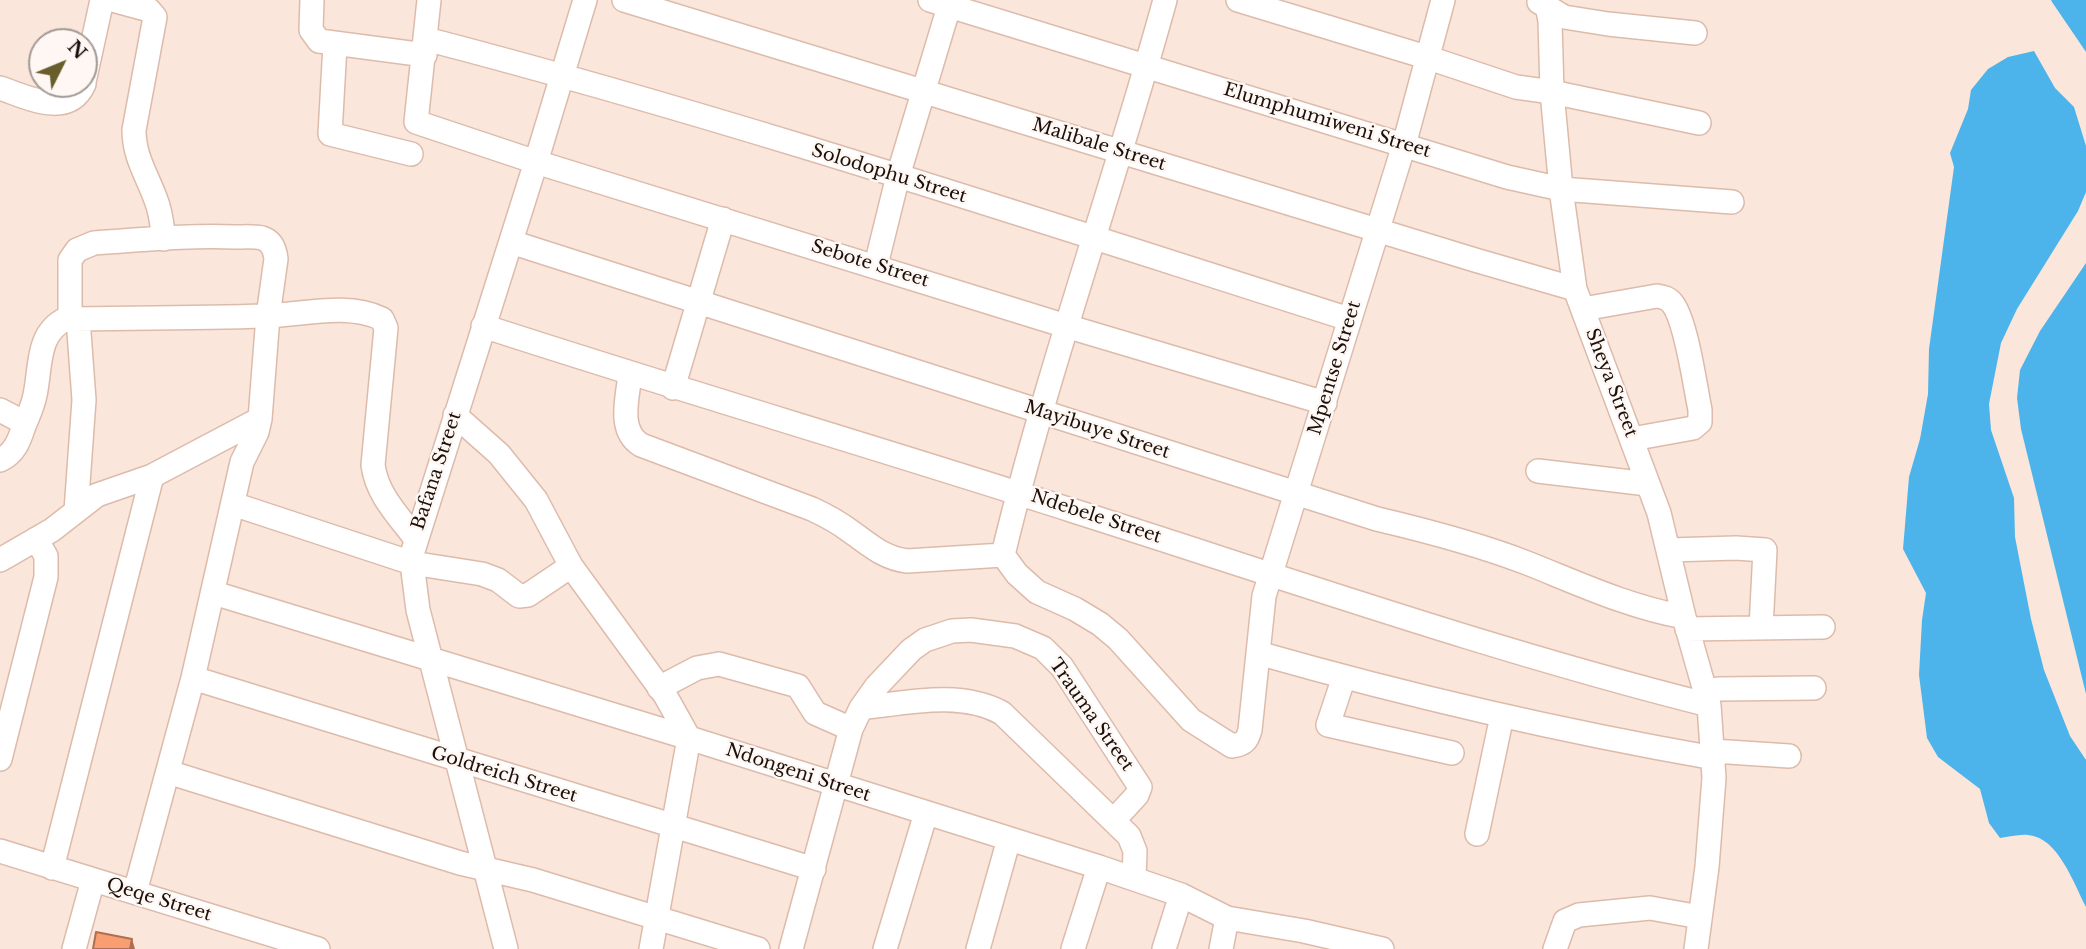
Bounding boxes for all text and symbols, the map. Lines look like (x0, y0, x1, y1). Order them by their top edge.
north arrow (28, 28, 98, 98)
text: N (63, 35, 92, 64)
street label: Elumphumiweni Street (1221, 79, 1433, 163)
street label: Malibale Street (1029, 114, 1169, 176)
street label: Solodophu Street (809, 140, 969, 208)
street label: Sebote Street (809, 236, 931, 292)
street label: Mpentse Street (1304, 298, 1366, 438)
street label: Sheya Street (1580, 326, 1642, 440)
street label: Mayibuye Street (1022, 396, 1172, 464)
street label: Bafana Street (408, 409, 466, 533)
street label: Ndebele Street (1028, 486, 1164, 548)
street label: Trauma Street (1044, 655, 1138, 775)
street label: Ndongeni Street (723, 739, 873, 807)
street label: Goldreich Street (428, 743, 580, 807)
street label: Qeqe Street (104, 874, 214, 926)

